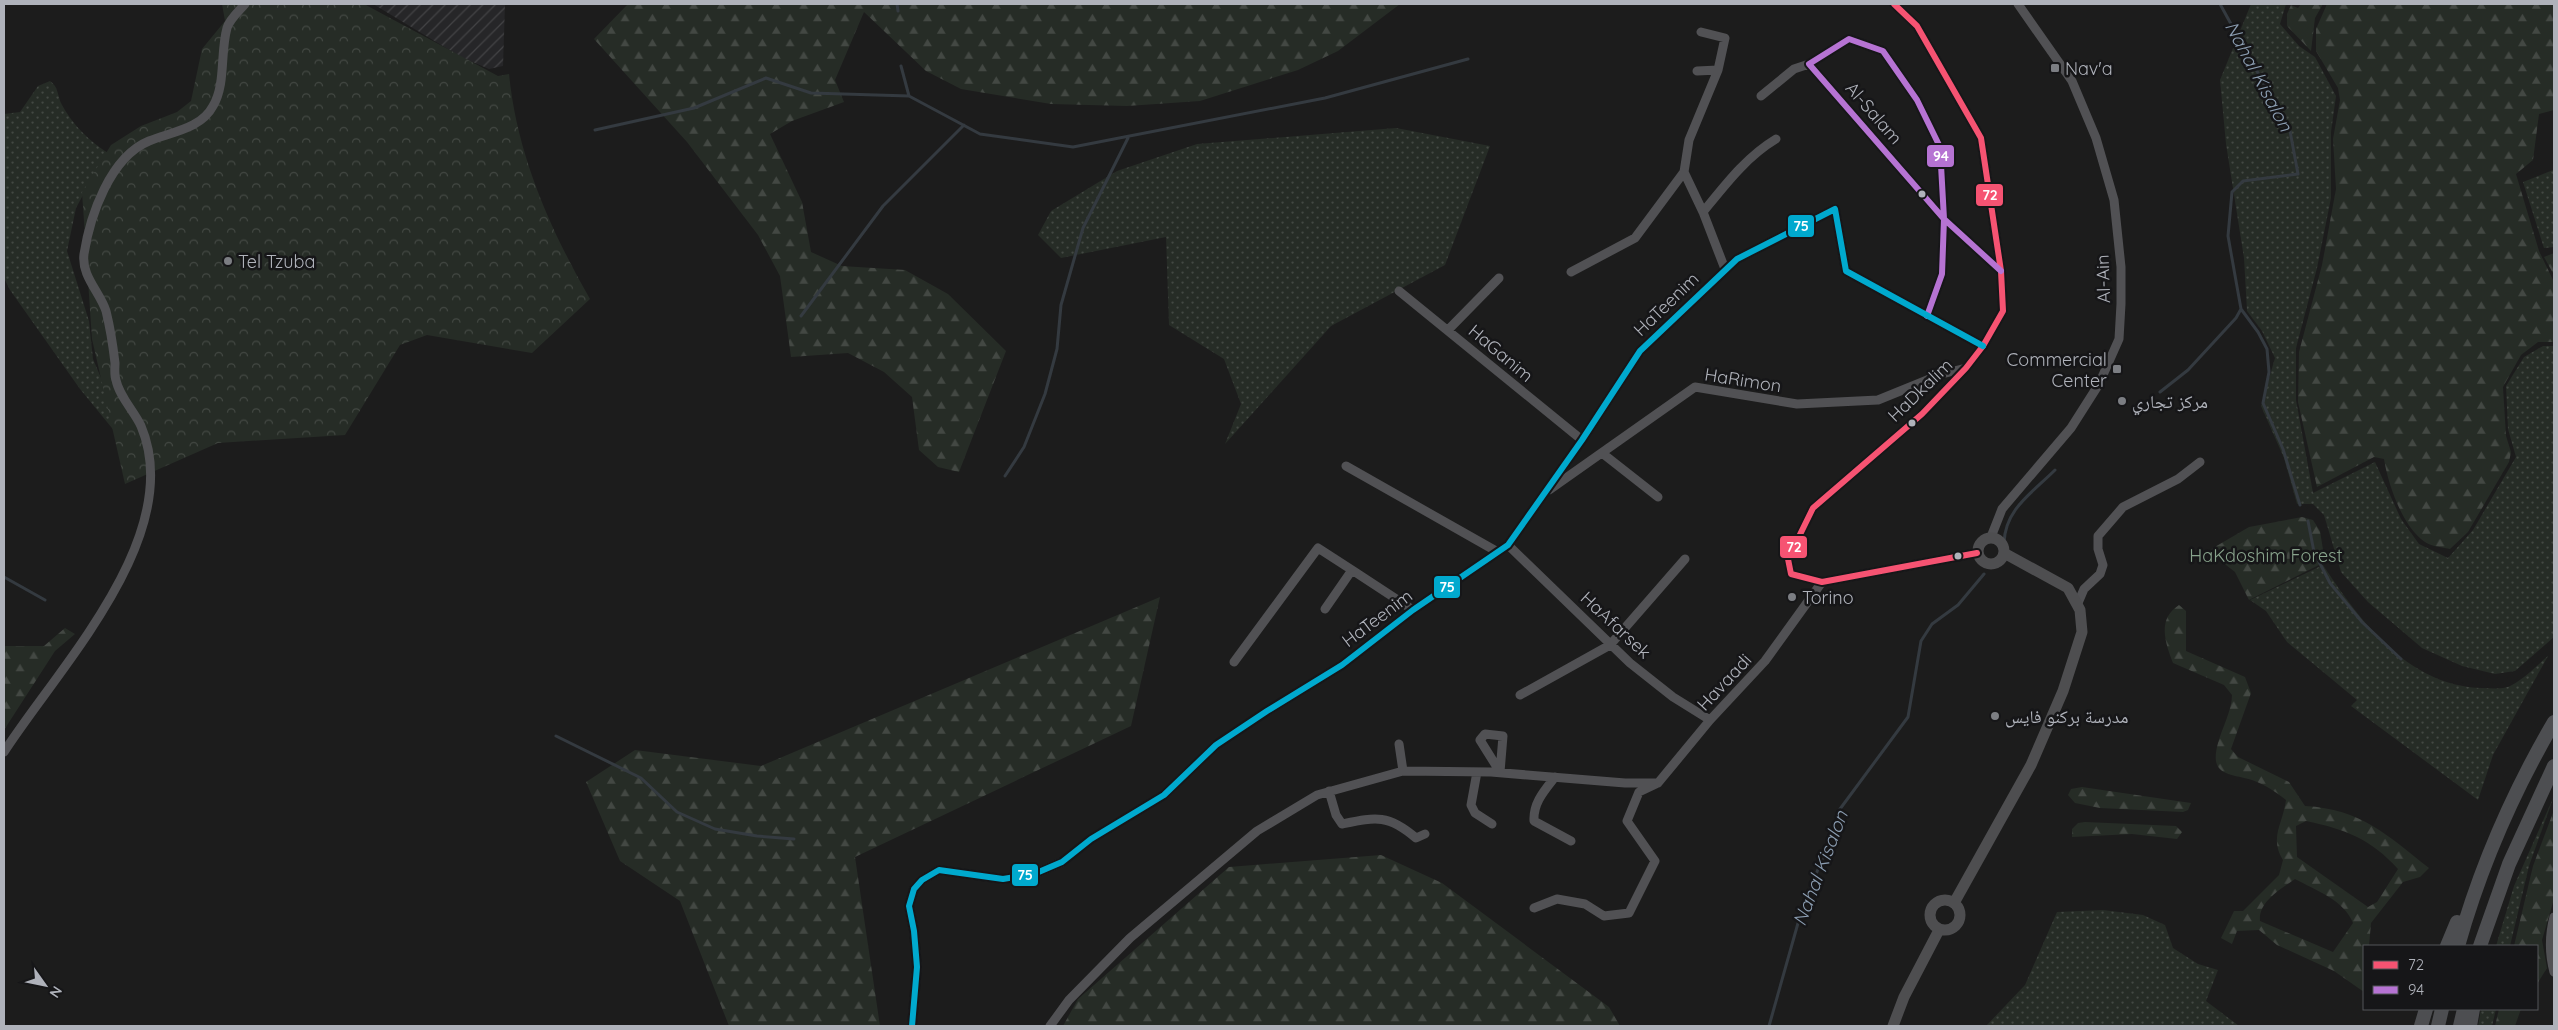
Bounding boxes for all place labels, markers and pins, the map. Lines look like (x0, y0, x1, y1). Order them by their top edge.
place label: Nav'a (2065, 57, 2113, 80)
marker: Nav'a (2049, 62, 2061, 74)
unlabelled marker (1917, 189, 1927, 199)
place label: Tel Tzuba (238, 250, 315, 273)
marker: Tel Tzuba (222, 255, 234, 267)
place label: Commercial Center (2007, 348, 2107, 392)
marker: Commercial Center (2111, 363, 2123, 375)
place label: مركز تجاري (2132, 390, 2208, 416)
marker: مركز تجاري (2116, 395, 2128, 407)
unlabelled marker (1907, 418, 1917, 428)
unlabelled marker (1953, 551, 1963, 561)
place label: Torino (1802, 586, 1854, 609)
marker: Torino (1786, 591, 1798, 603)
place label: مدرسة بركنو فايس (2005, 705, 2128, 728)
marker: مدرسة بركنو فايس (1989, 710, 2001, 722)

